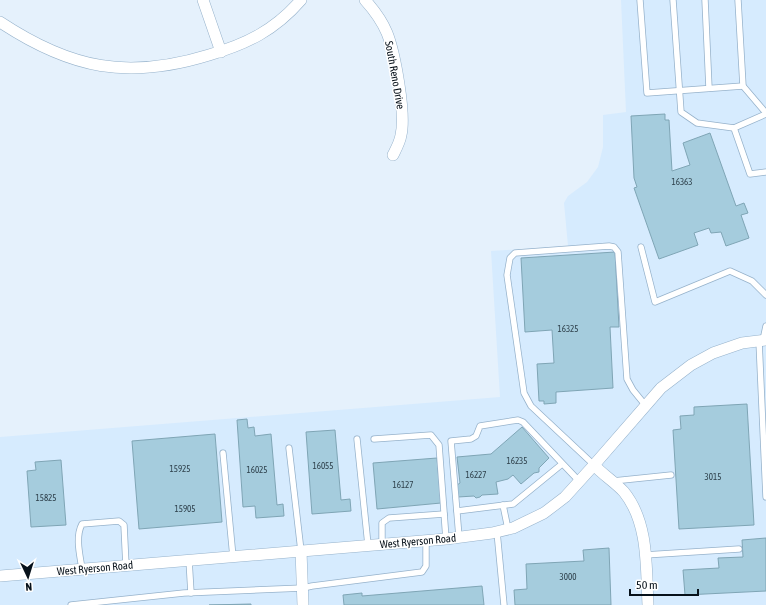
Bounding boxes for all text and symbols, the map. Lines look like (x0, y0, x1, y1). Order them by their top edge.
street label: South Reno Drive (383, 40, 407, 110)
house number: 16363 (671, 177, 693, 187)
house number: 16325 (557, 324, 579, 334)
house number: 16235 (506, 456, 528, 466)
house number: 16055 (312, 461, 334, 471)
house number: 15925 (169, 464, 191, 474)
house number: 16025 (246, 465, 268, 475)
house number: 16227 (465, 470, 487, 480)
house number: 3015 (705, 472, 721, 482)
house number: 16127 (392, 480, 414, 490)
house number: 15825 (35, 493, 57, 503)
house number: 15905 (174, 504, 196, 514)
street label: West Ryerson Road (379, 532, 457, 550)
north arrow (8, 557, 48, 597)
street label: West Ryerson Road (56, 559, 134, 577)
scale bar (630, 571, 698, 597)
house number: 3000 (560, 572, 576, 582)
text: 50 m (636, 578, 658, 592)
text: N (25, 581, 32, 593)

